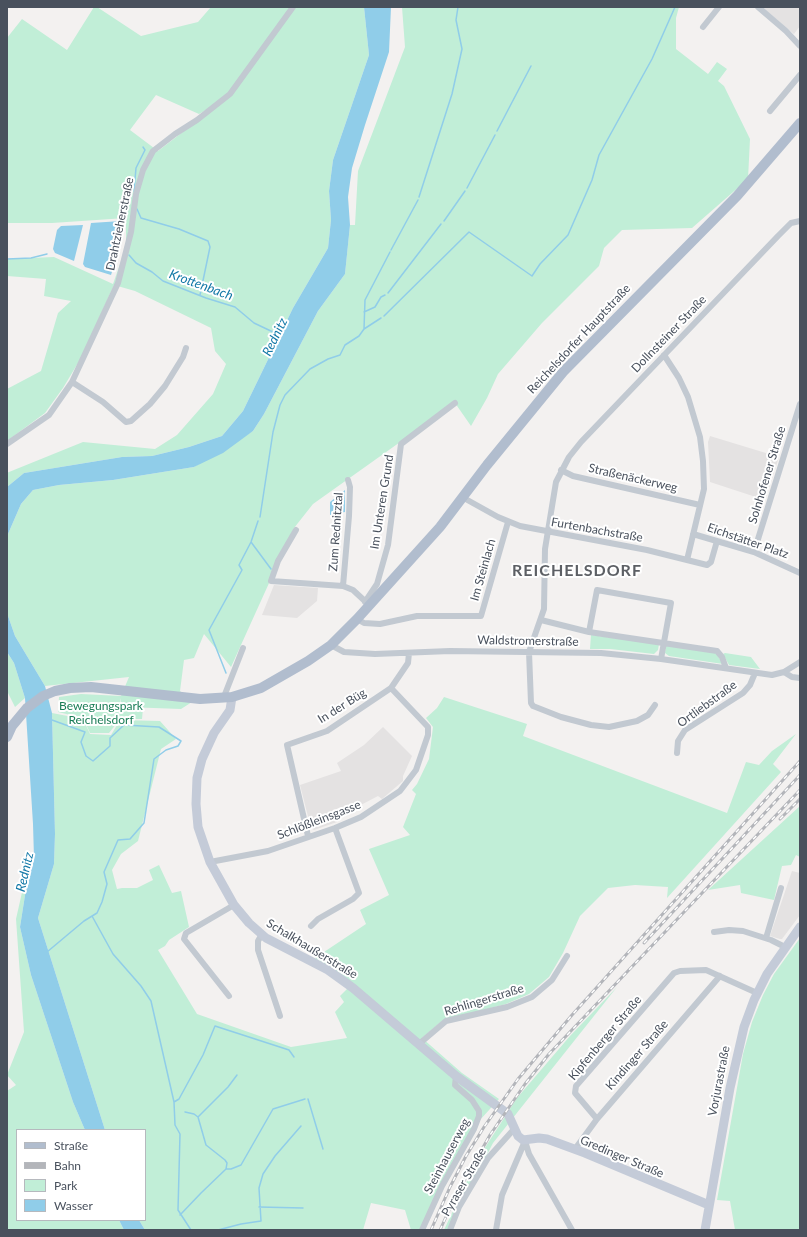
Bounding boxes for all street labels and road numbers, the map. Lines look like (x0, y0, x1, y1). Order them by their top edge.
street label: Drahtzieherstraße (103, 176, 137, 272)
street label: Reichelsdorfer Hauptstraße (524, 281, 634, 397)
street label: Dollnsteiner Straße (629, 293, 709, 375)
street label: Solnhofener Straße (745, 425, 789, 525)
street label: Im Unteren Grund (367, 454, 397, 550)
street label: Straßenäckerweg (587, 461, 679, 495)
street label: Zum Rednitztal (326, 492, 346, 572)
street label: Furtenbachstraße (550, 515, 644, 545)
street label: Eichstätter Platz (705, 520, 791, 562)
street label: Im Steinlach (467, 537, 499, 603)
street label: Waldstromerstraße (477, 633, 579, 649)
street label: Ortliebstraße (674, 678, 740, 730)
street label: In der Büg (315, 686, 369, 726)
street label: Schlößleinsgasse (275, 797, 363, 843)
street label: Schalkhaußerstraße (264, 916, 360, 982)
street label: Rehlingerstraße (442, 981, 526, 1019)
street label: Kipfenberger Straße (565, 993, 645, 1083)
street label: Kindinger Straße (603, 1017, 671, 1093)
street label: Vorjurastraße (705, 1045, 733, 1117)
street label: Steinhauserweg (421, 1116, 473, 1196)
street label: Gredinger Straße (578, 1133, 666, 1181)
street label: Pyraser Straße (439, 1145, 489, 1219)

